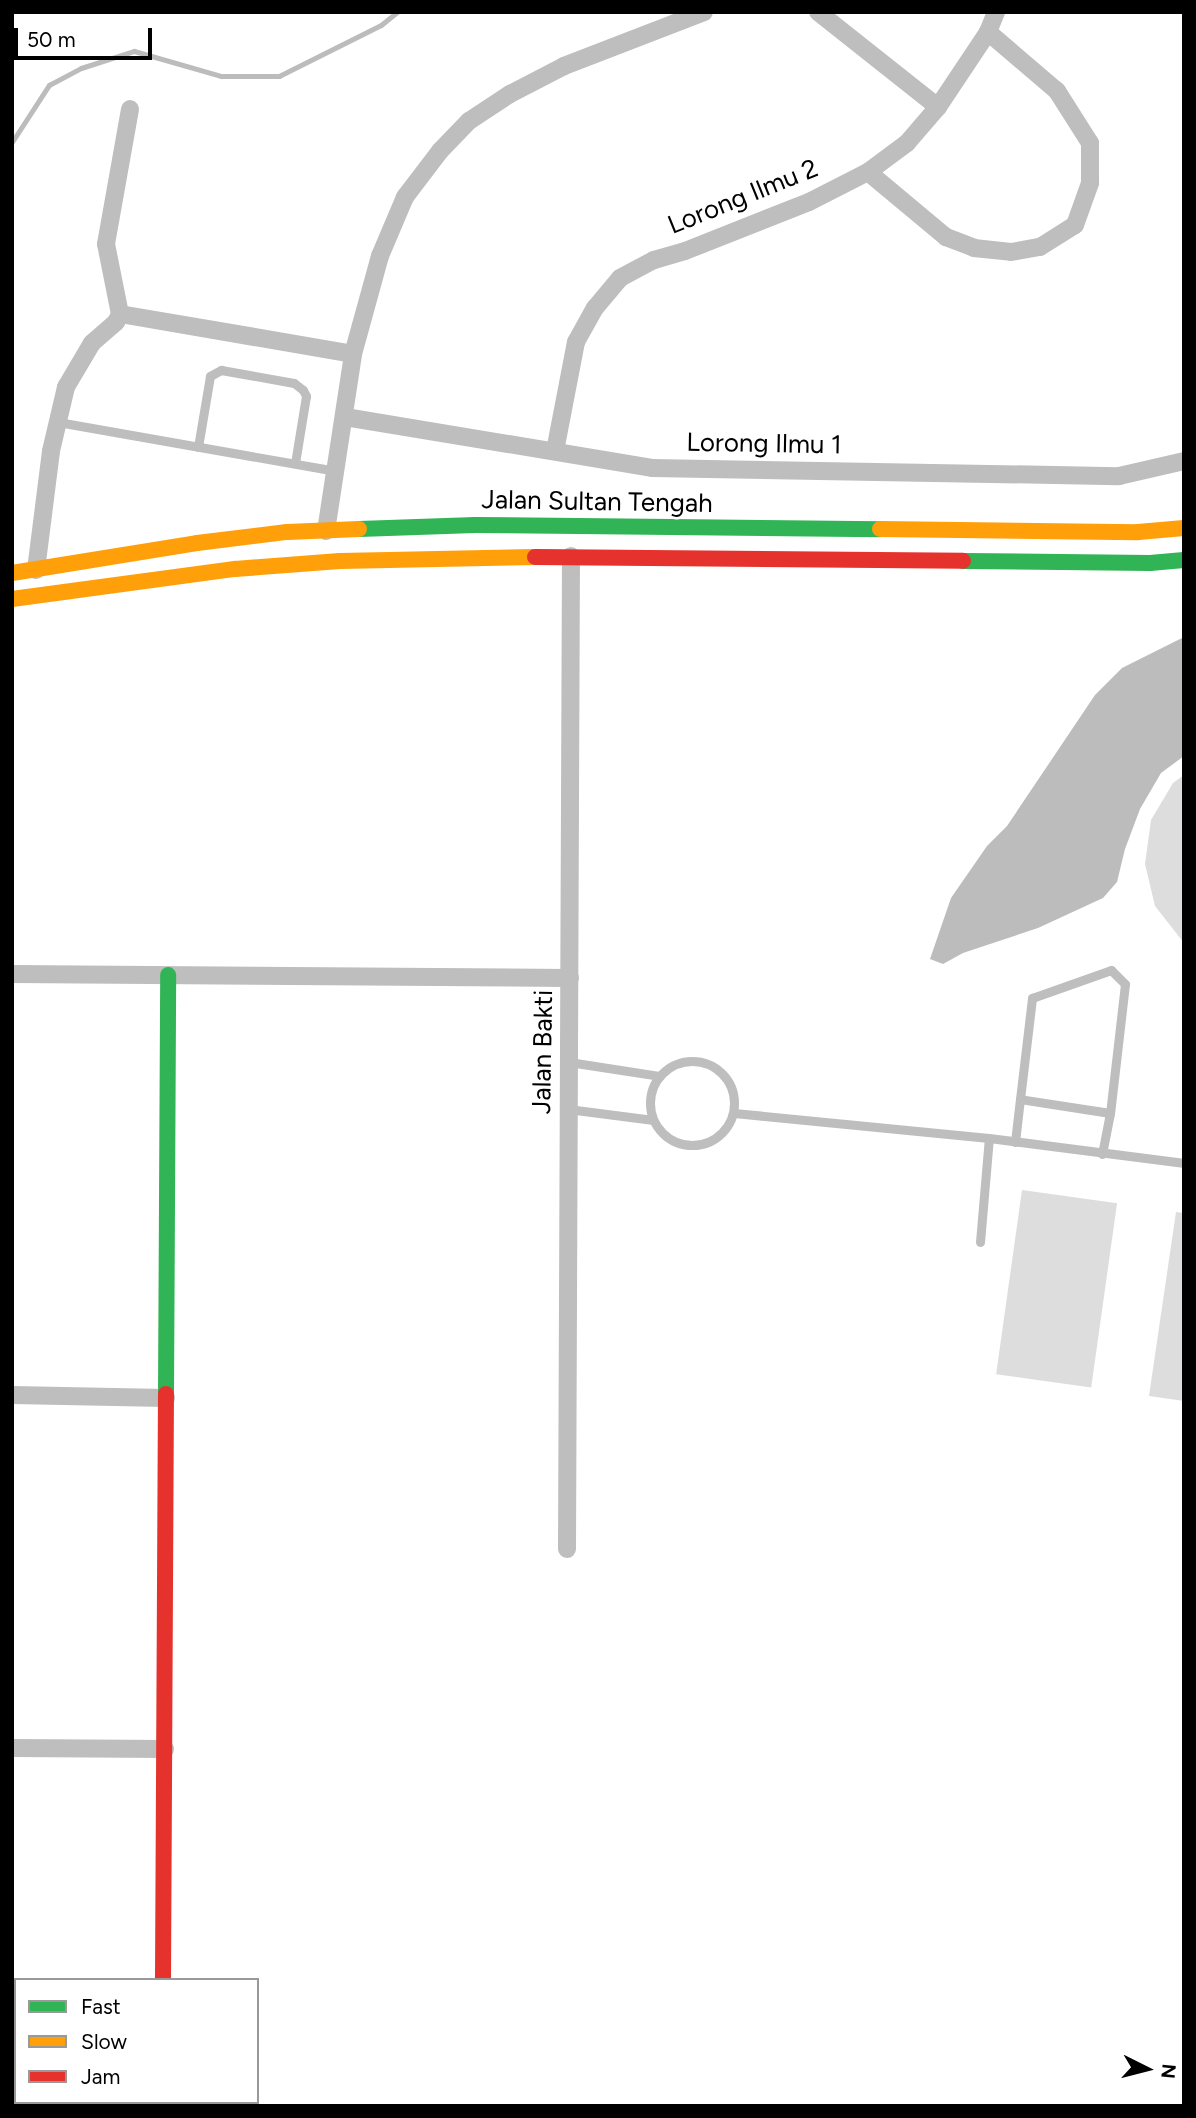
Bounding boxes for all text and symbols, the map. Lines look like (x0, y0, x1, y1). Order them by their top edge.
scale bar (18, 14, 156, 58)
text: 50 m (27, 27, 76, 52)
street label: Lorong Ilmu 2 (663, 153, 823, 241)
street label: Lorong Ilmu 1 (686, 427, 842, 461)
street label: Jalan Sultan Tengah (481, 484, 713, 520)
street label: Jalan Bakti (526, 990, 560, 1114)
legend (14, 1978, 259, 2104)
text: Fast (81, 1994, 121, 2019)
text: Slow (81, 2029, 127, 2054)
north arrow (1112, 2034, 1182, 2104)
text: N (1156, 2063, 1181, 2080)
text: Jam (81, 2064, 120, 2089)

